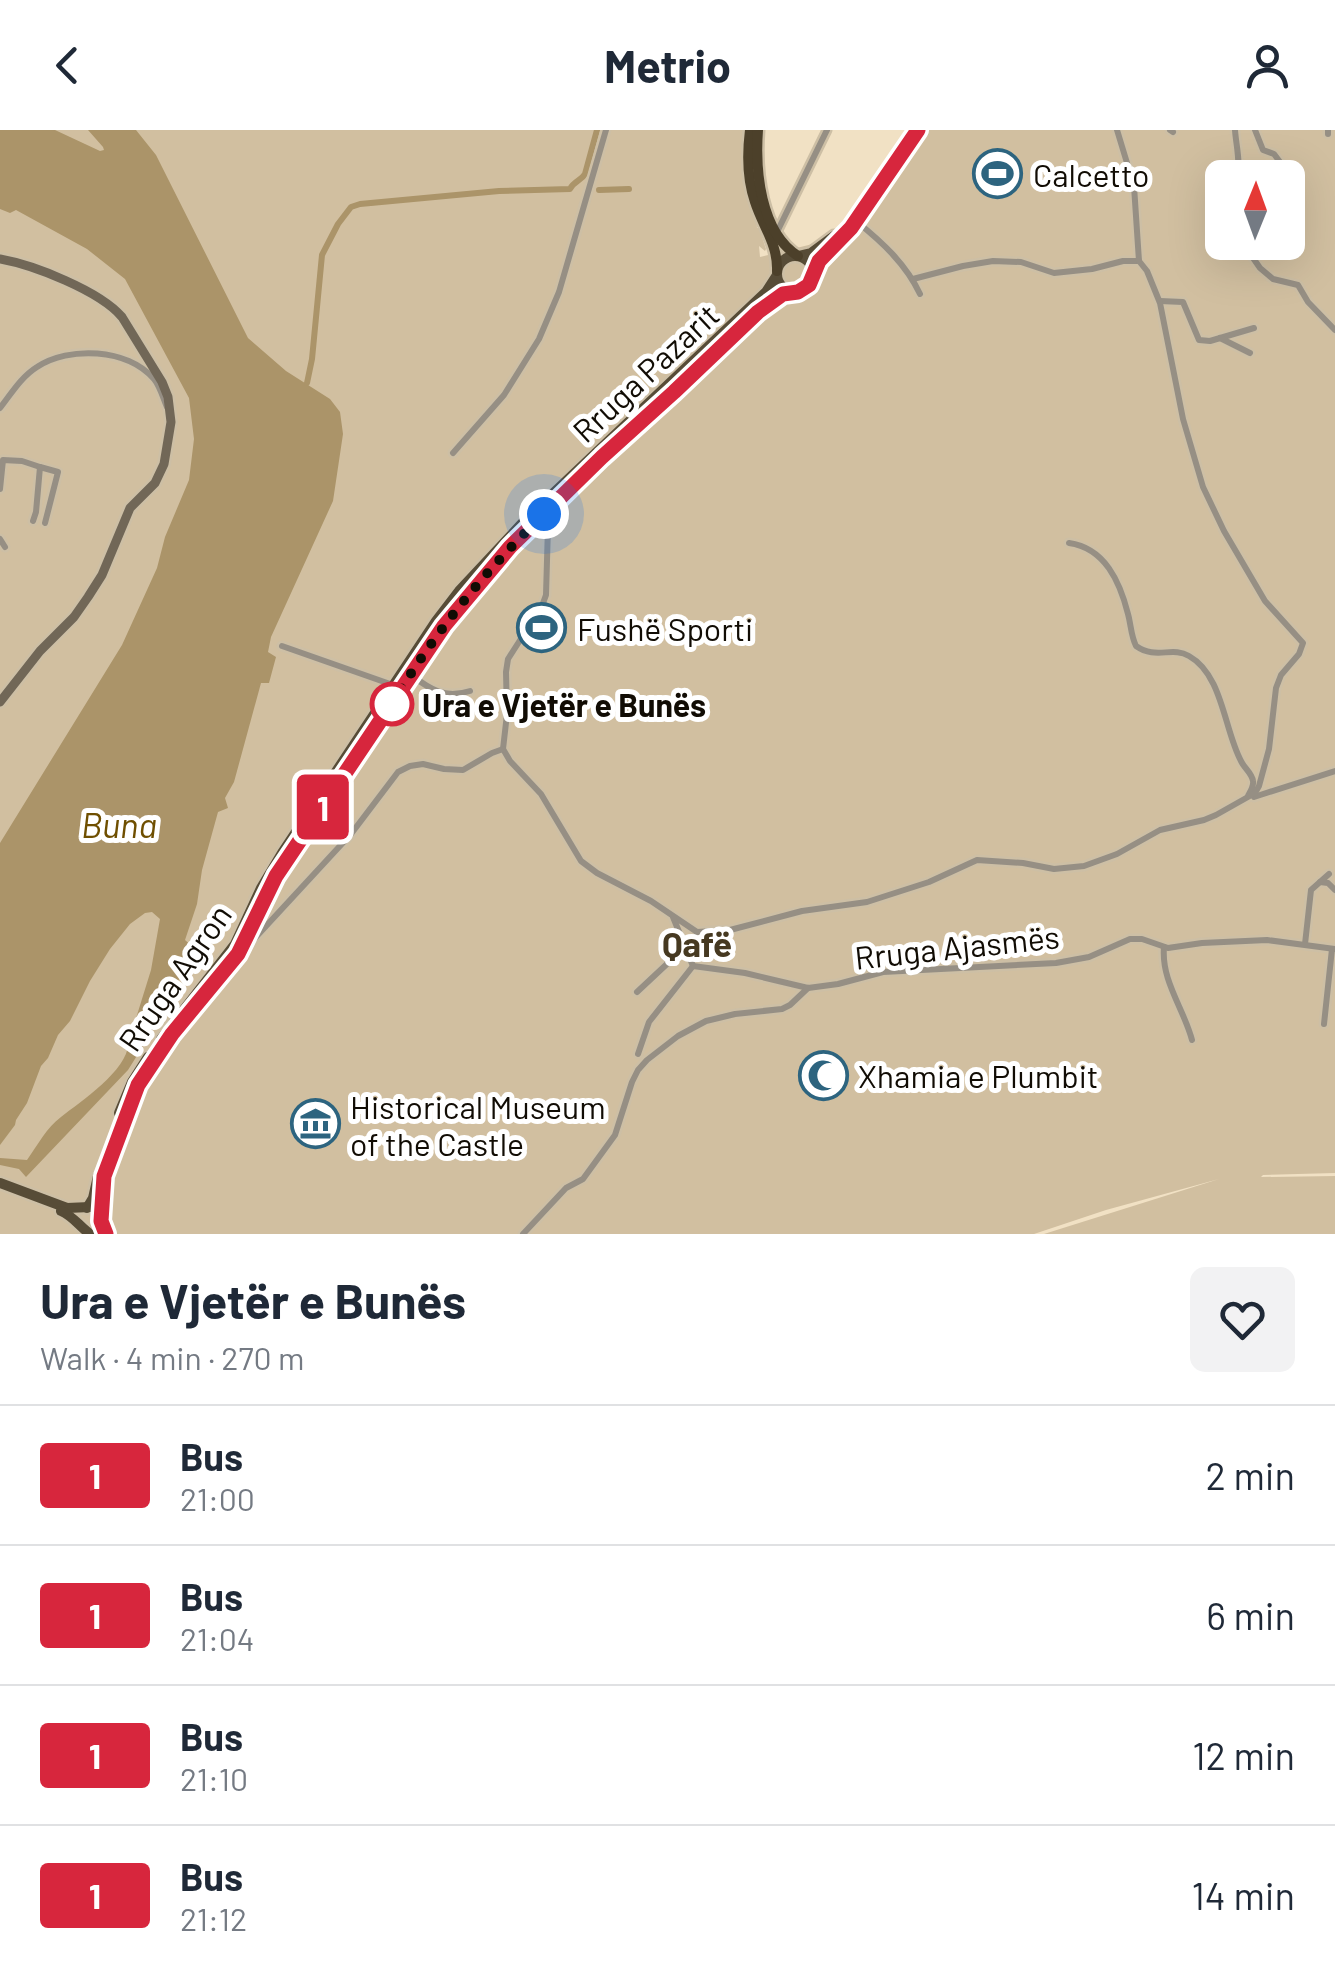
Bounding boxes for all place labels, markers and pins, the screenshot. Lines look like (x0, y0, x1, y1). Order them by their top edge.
sports icon: Calcetto (972, 148, 1024, 200)
place label: Calcetto (1033, 155, 1150, 193)
sports icon: Fushë Sporti (516, 602, 568, 654)
place label: Fushë Sporti (577, 609, 753, 647)
marker: Ura e Vjetër e Bunës (371, 683, 413, 725)
place label: Ura e Vjetër e Bunës (422, 685, 706, 723)
mosque icon: Xhamia e Plumbit (797, 1049, 849, 1101)
place label: Xhamia e Plumbit (858, 1056, 1098, 1094)
place label: Historical Museum of the Castle (350, 1087, 606, 1162)
museum icon: Historical Museum of the Castle (289, 1098, 341, 1150)

